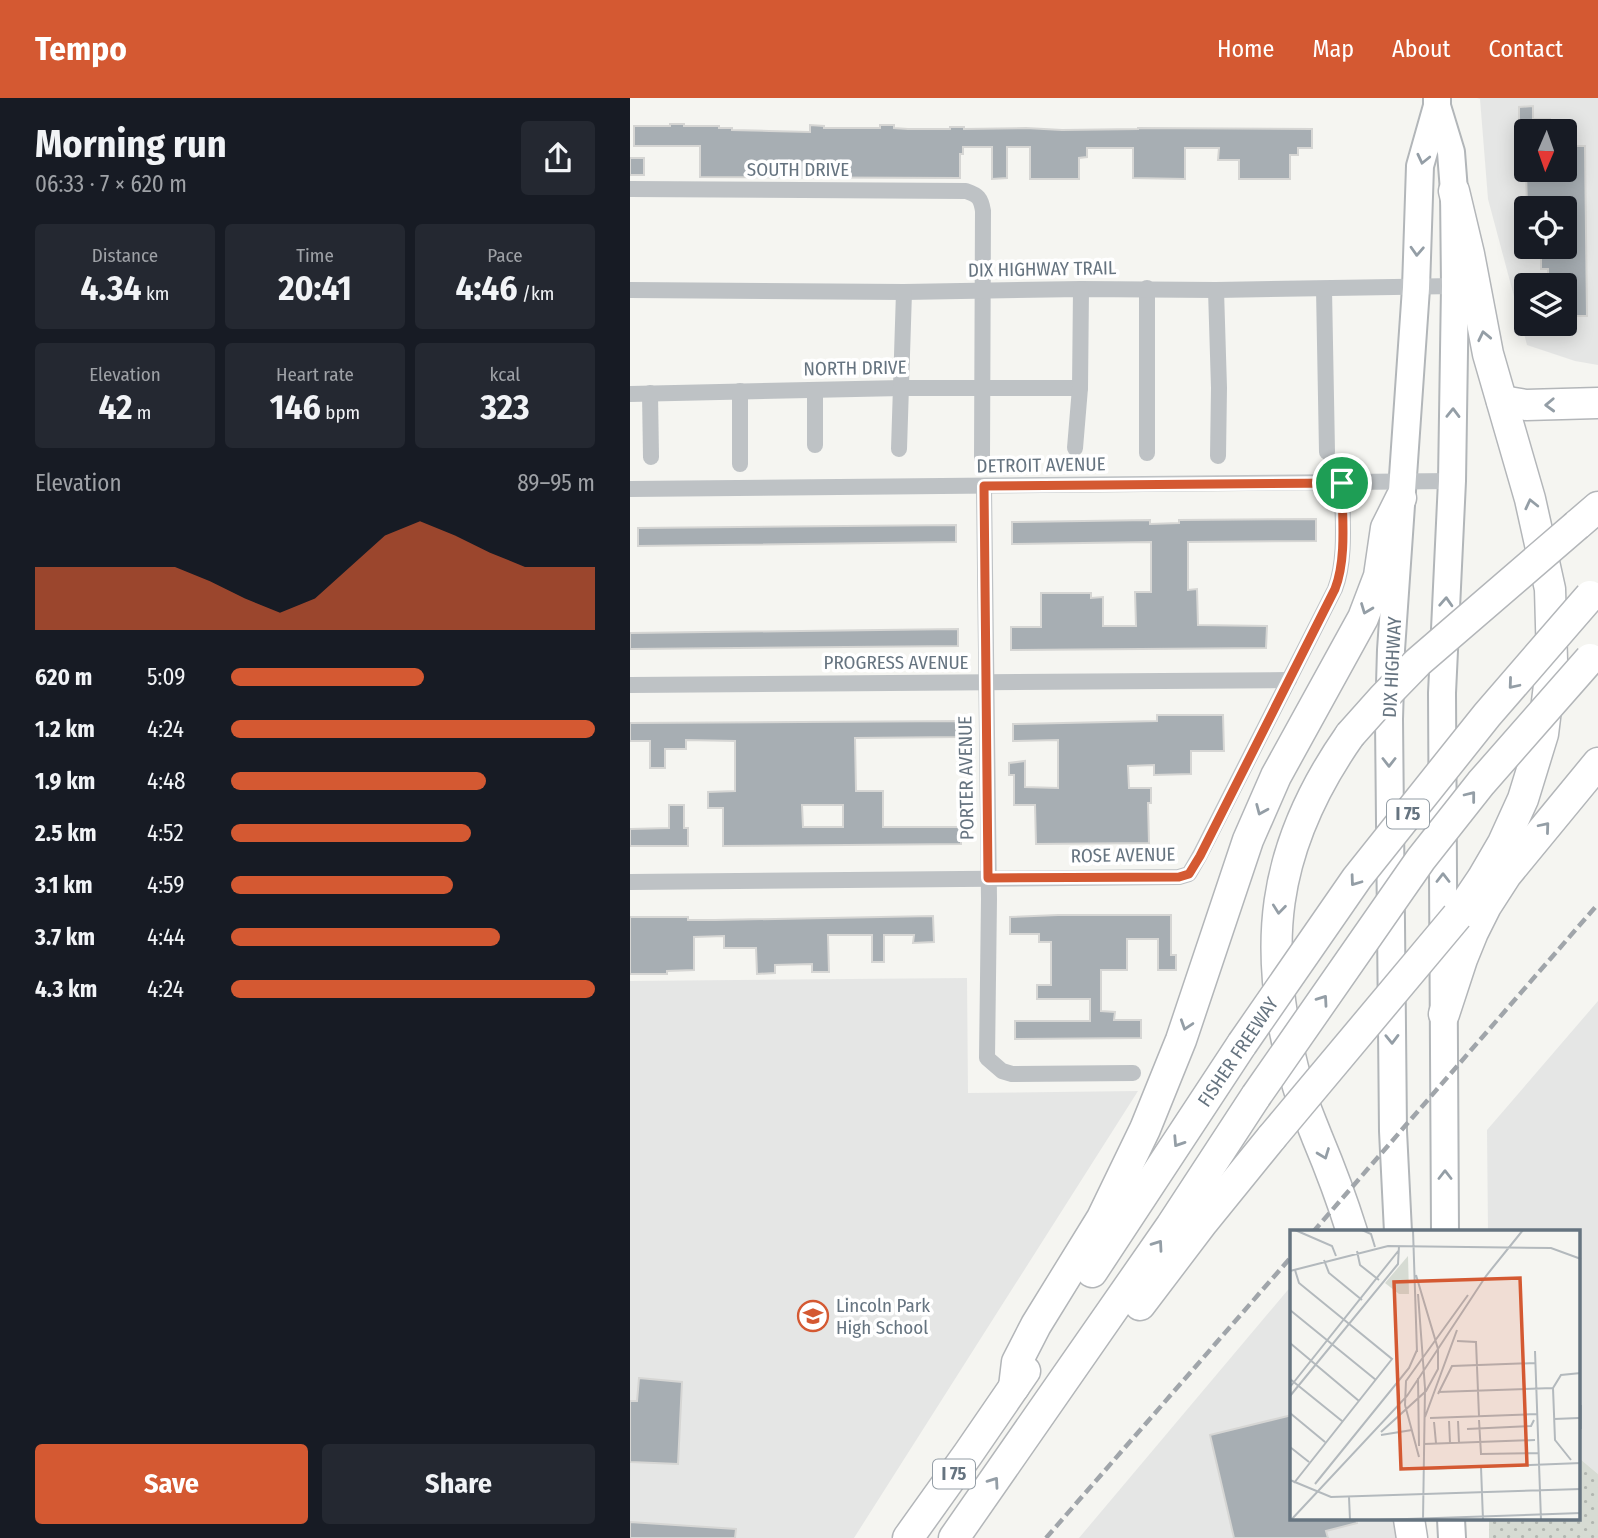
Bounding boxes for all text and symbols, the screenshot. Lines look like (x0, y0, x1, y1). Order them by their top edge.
text: Tempo (35, 29, 127, 69)
text: Home (1217, 35, 1274, 63)
text: Map (1312, 35, 1354, 63)
text: About (1392, 35, 1450, 63)
text: Contact (1488, 35, 1563, 63)
north arrow (1514, 119, 1577, 182)
map controls (1514, 119, 1577, 336)
text: Morning run (35, 121, 227, 167)
button: share (521, 121, 595, 195)
one-way arrow (1416, 153, 1431, 165)
street label: SOUTH DRIVE (747, 158, 849, 181)
text: 06:33 · 7 × 620 m (35, 170, 187, 198)
button: locate (1514, 196, 1577, 259)
text: Distance (92, 244, 158, 267)
text: Time (296, 244, 334, 267)
text: Pace (487, 244, 523, 267)
one-way arrow (1410, 245, 1425, 256)
street label: DIX HIGHWAY TRAIL (968, 256, 1117, 282)
text: 4.34 (81, 267, 142, 309)
text: 20:41 (278, 267, 352, 309)
text: 4:46 (456, 267, 518, 309)
button: layers (1514, 273, 1577, 336)
text: km (142, 282, 169, 305)
text: /km (518, 282, 554, 305)
one-way arrow (1478, 330, 1492, 342)
street label: NORTH DRIVE (803, 356, 907, 380)
text: Elevation (89, 363, 161, 386)
text: Heart rate (276, 363, 354, 386)
text: kcal (490, 363, 520, 386)
text: 42 (99, 386, 132, 428)
text: 146 (270, 386, 321, 428)
text: 323 (480, 386, 530, 428)
one-way arrow (1544, 397, 1555, 412)
text: m (132, 401, 151, 424)
text: bpm (321, 401, 360, 424)
one-way arrow (1445, 407, 1461, 418)
street label: DETROIT AVENUE (976, 452, 1106, 478)
pin (1312, 453, 1372, 513)
icon: arrive (1323, 464, 1361, 502)
text: Elevation (35, 469, 122, 497)
text: 89–95 m (517, 469, 595, 497)
one-way arrow (1525, 498, 1539, 510)
one-way arrow (1439, 596, 1454, 607)
one-way arrow (1361, 602, 1375, 614)
street label: DIX HIGHWAY (1378, 615, 1406, 718)
street label: PROGRESS AVENUE (823, 651, 969, 674)
text: 620 m (35, 663, 92, 691)
text: 5:09 (147, 663, 185, 691)
one-way arrow (1509, 676, 1521, 689)
text: 1.2 km (35, 715, 95, 743)
text: 4:24 (147, 715, 184, 743)
street label: PORTER AVENUE (953, 716, 979, 840)
one-way arrow (1381, 757, 1397, 768)
text: 1.9 km (35, 767, 95, 795)
text: 4:48 (147, 767, 186, 795)
one-way arrow (1462, 791, 1475, 803)
road number: I 75 (1387, 800, 1429, 828)
one-way arrow (1255, 803, 1269, 816)
text: 2.5 km (35, 819, 96, 847)
text: 4:52 (147, 819, 184, 847)
one-way arrow (1537, 823, 1550, 835)
street label: ROSE AVENUE (1070, 843, 1176, 867)
text: 3.1 km (35, 871, 93, 899)
text: 4:59 (147, 871, 185, 899)
one-way arrow (1435, 872, 1451, 883)
one-way arrow (1351, 873, 1364, 886)
one-way arrow (1271, 904, 1286, 915)
text: 3.7 km (35, 923, 95, 951)
text: 4:44 (147, 923, 185, 951)
text: 4.3 km (35, 975, 97, 1003)
text: 4:24 (147, 975, 184, 1003)
street label: FISHER FREEWAY (1193, 992, 1283, 1111)
one-way arrow (1315, 995, 1327, 1008)
one-way arrow (1180, 1018, 1194, 1031)
one-way arrow (1385, 1033, 1400, 1044)
one-way arrow (1174, 1134, 1186, 1147)
one-way arrow (1315, 1148, 1329, 1160)
one-way arrow (1437, 1169, 1453, 1179)
inset map (1290, 1230, 1580, 1520)
one-way arrow (1150, 1240, 1162, 1253)
place label: Lincoln Park High School (836, 1294, 930, 1339)
school or university icon: Lincoln Park High School (796, 1299, 830, 1333)
button: Save (35, 1444, 308, 1524)
button: Share (322, 1444, 595, 1524)
road number: I 75 (933, 1460, 975, 1489)
one-way arrow (986, 1477, 998, 1490)

